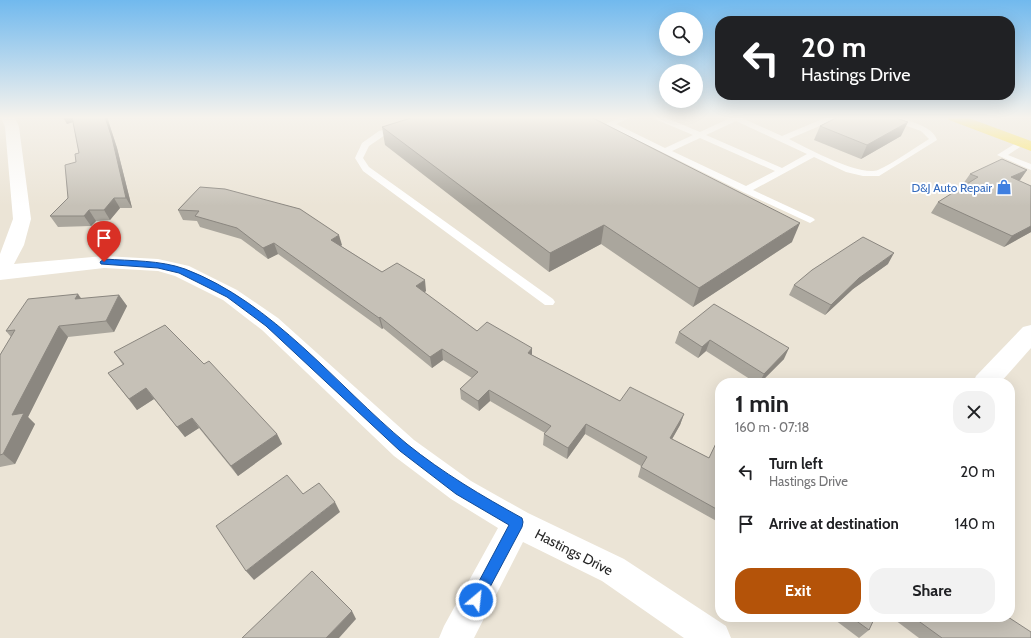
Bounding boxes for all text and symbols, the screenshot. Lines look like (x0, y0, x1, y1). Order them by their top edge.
map controls (659, 12, 703, 108)
button: search (659, 12, 703, 56)
text: 20 m (801, 30, 866, 64)
icon: left (735, 32, 787, 84)
button: layers (659, 64, 703, 108)
text: Hastings Drive (801, 64, 910, 86)
shop icon: D&J Auto Repair (995, 178, 1013, 196)
place label: D&J Auto Repair (911, 180, 992, 195)
pin (87, 221, 121, 262)
icon: arrive (93, 227, 115, 249)
text: 1 min (735, 389, 789, 418)
button: close (953, 391, 995, 433)
text: 160 m · 07:18 (735, 419, 809, 435)
text: Turn left (769, 455, 823, 473)
icon: left (735, 461, 757, 483)
text: 20 m (960, 463, 995, 481)
text: Hastings Drive (769, 473, 848, 489)
icon: arrive (735, 513, 757, 535)
text: Arrive at destination (769, 515, 899, 533)
text: 140 m (954, 515, 995, 533)
street label: Hastings Drive (532, 525, 616, 579)
button: Exit (735, 568, 861, 614)
button: Share (869, 568, 995, 614)
position arrow (455, 579, 497, 621)

